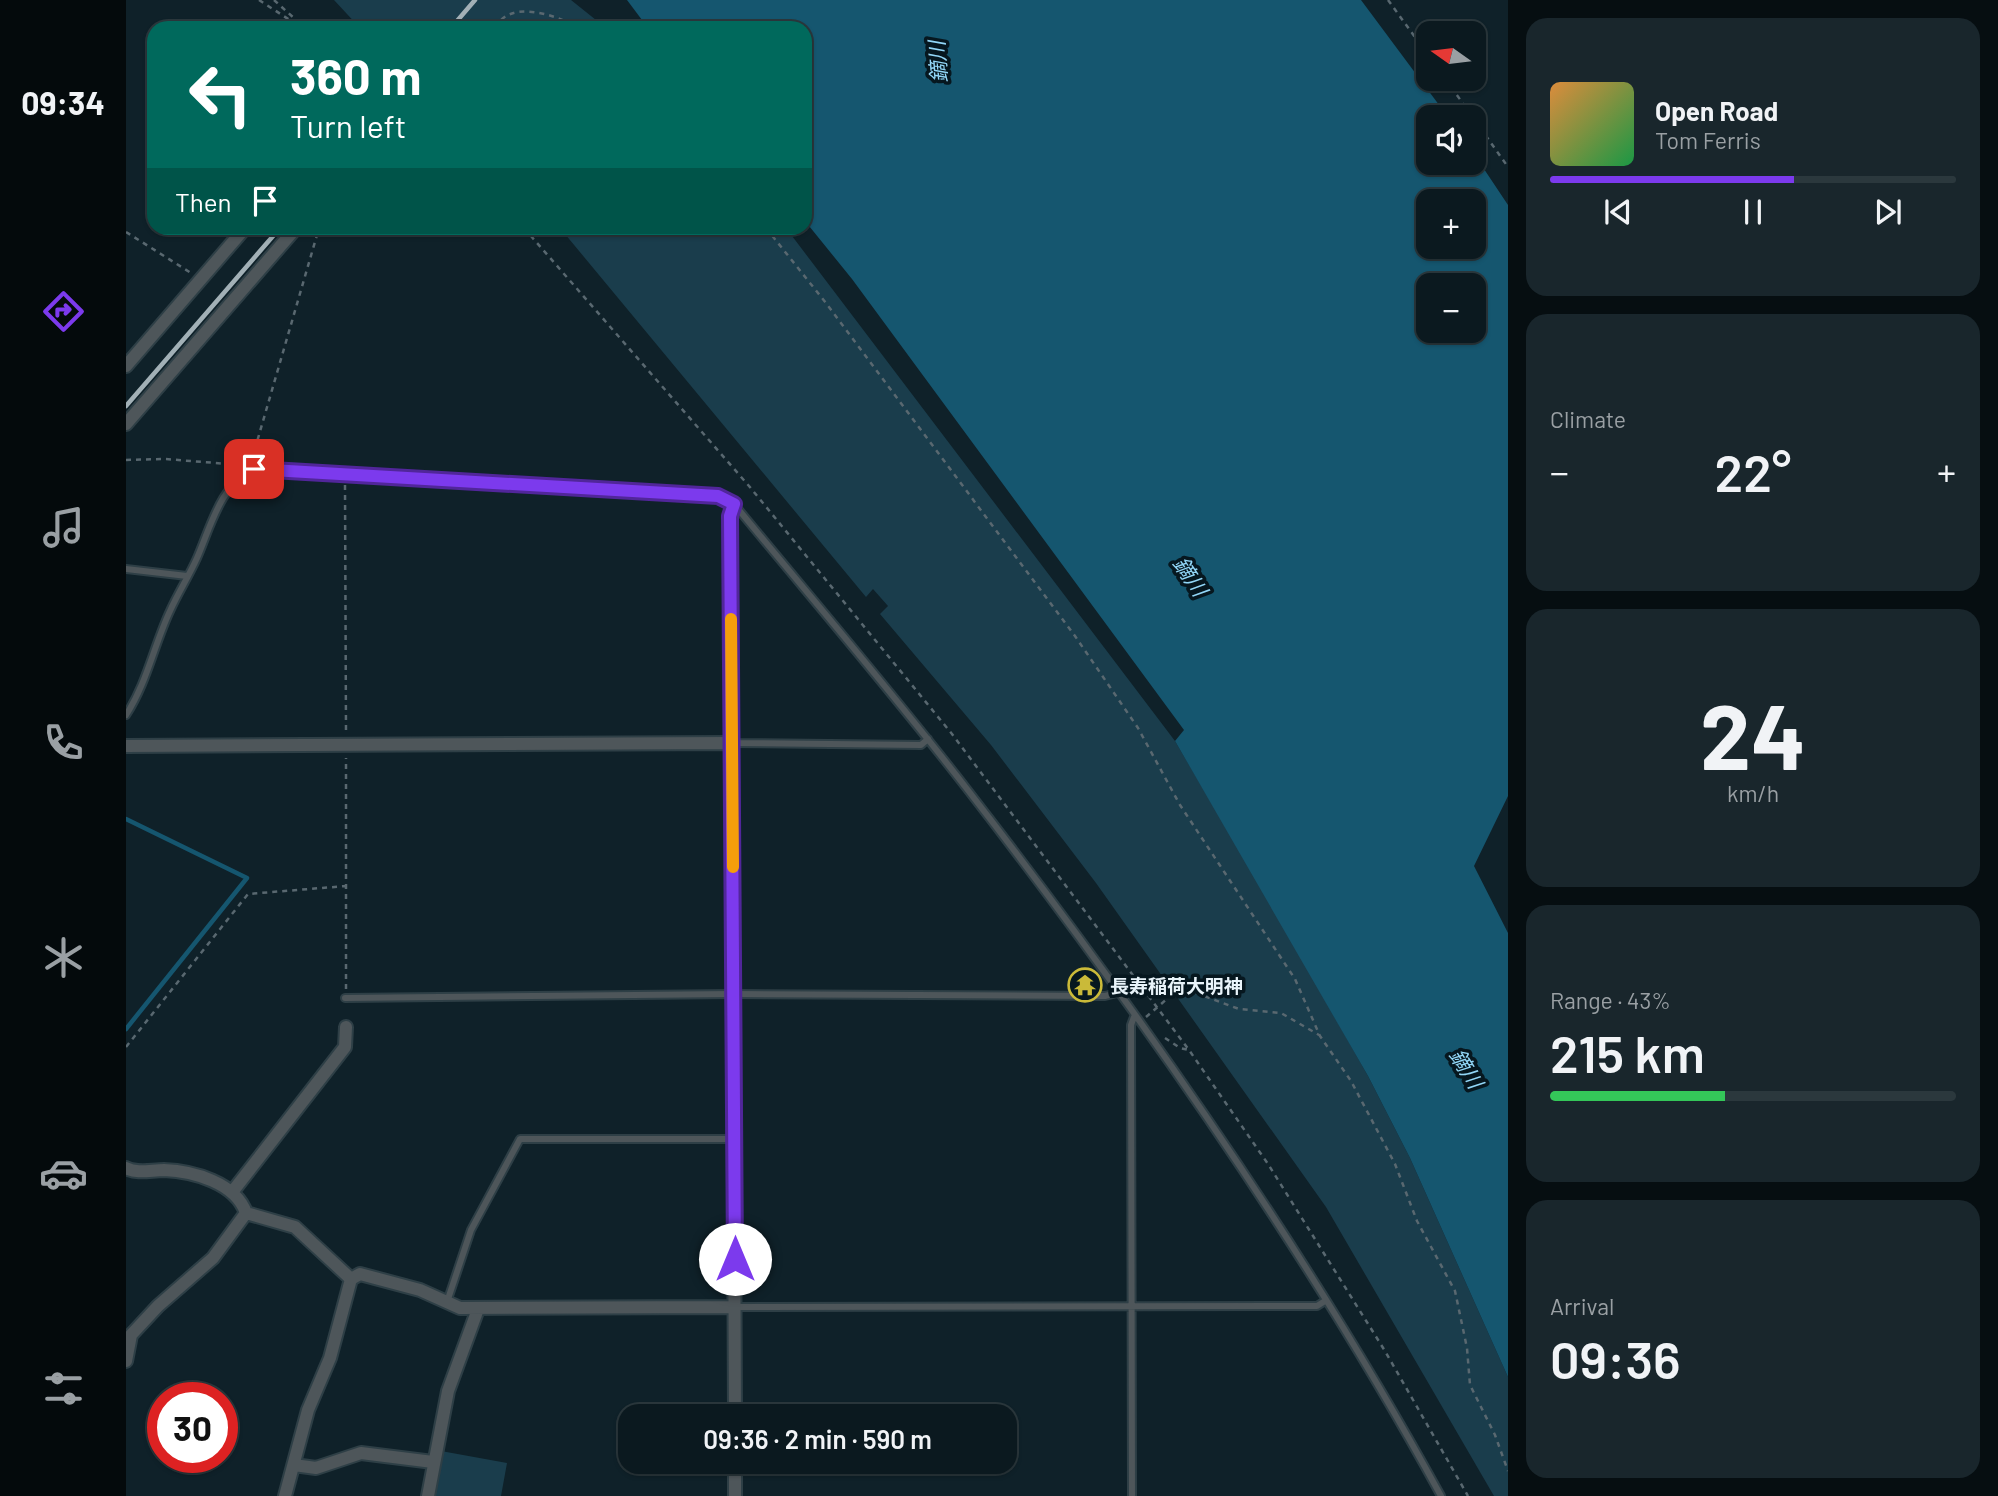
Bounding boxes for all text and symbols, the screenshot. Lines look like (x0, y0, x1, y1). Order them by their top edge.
north arrow (1416, 21, 1486, 91)
map controls (1416, 21, 1486, 343)
water label: 鏑川 (923, 38, 951, 84)
text: 360 m (290, 46, 421, 105)
icon: left (175, 49, 266, 140)
text: 09:34 (21, 83, 105, 121)
text: Open Road (1655, 95, 1778, 126)
button: sound (1416, 105, 1486, 175)
text: Turn left (290, 106, 407, 144)
text: Tom Ferris (1655, 126, 1761, 154)
icon: arrive (246, 182, 284, 220)
text: Then (175, 186, 232, 217)
button: + (1416, 189, 1486, 259)
icon: previous (1599, 193, 1637, 231)
icon: pause (1734, 193, 1772, 231)
icon: next (1869, 193, 1907, 231)
button: − (1416, 273, 1486, 343)
icon: directions (39, 287, 88, 336)
text: Climate (1550, 405, 1626, 433)
pin (224, 439, 284, 499)
text: 22° (1715, 440, 1791, 502)
text: − (1550, 448, 1569, 494)
text: + (1937, 448, 1956, 494)
icon: arrive (235, 450, 273, 488)
icon: music (39, 503, 88, 552)
water label: 鏑川 (1169, 552, 1214, 602)
text: 24 (1700, 679, 1806, 788)
icon: phone (39, 718, 88, 767)
text: km/h (1727, 779, 1779, 807)
icon: climate (39, 933, 88, 982)
temple icon: 長寿稲荷大明神 (1066, 966, 1104, 1004)
place label: 長寿稲荷大明神 (1110, 974, 1243, 997)
text: Range · 43% (1550, 986, 1671, 1014)
text: 215 km (1550, 1021, 1705, 1083)
water label: 鏑川 (1445, 1044, 1490, 1094)
icon: car (39, 1149, 88, 1198)
position arrow (698, 1222, 772, 1296)
text: Arrival (1550, 1292, 1614, 1320)
text: 09:36 (1550, 1327, 1681, 1389)
icon: filters (39, 1364, 88, 1413)
speed limit sign: 30 (147, 1382, 238, 1473)
text: 09:36 · 2 min · 590 m (703, 1423, 932, 1454)

